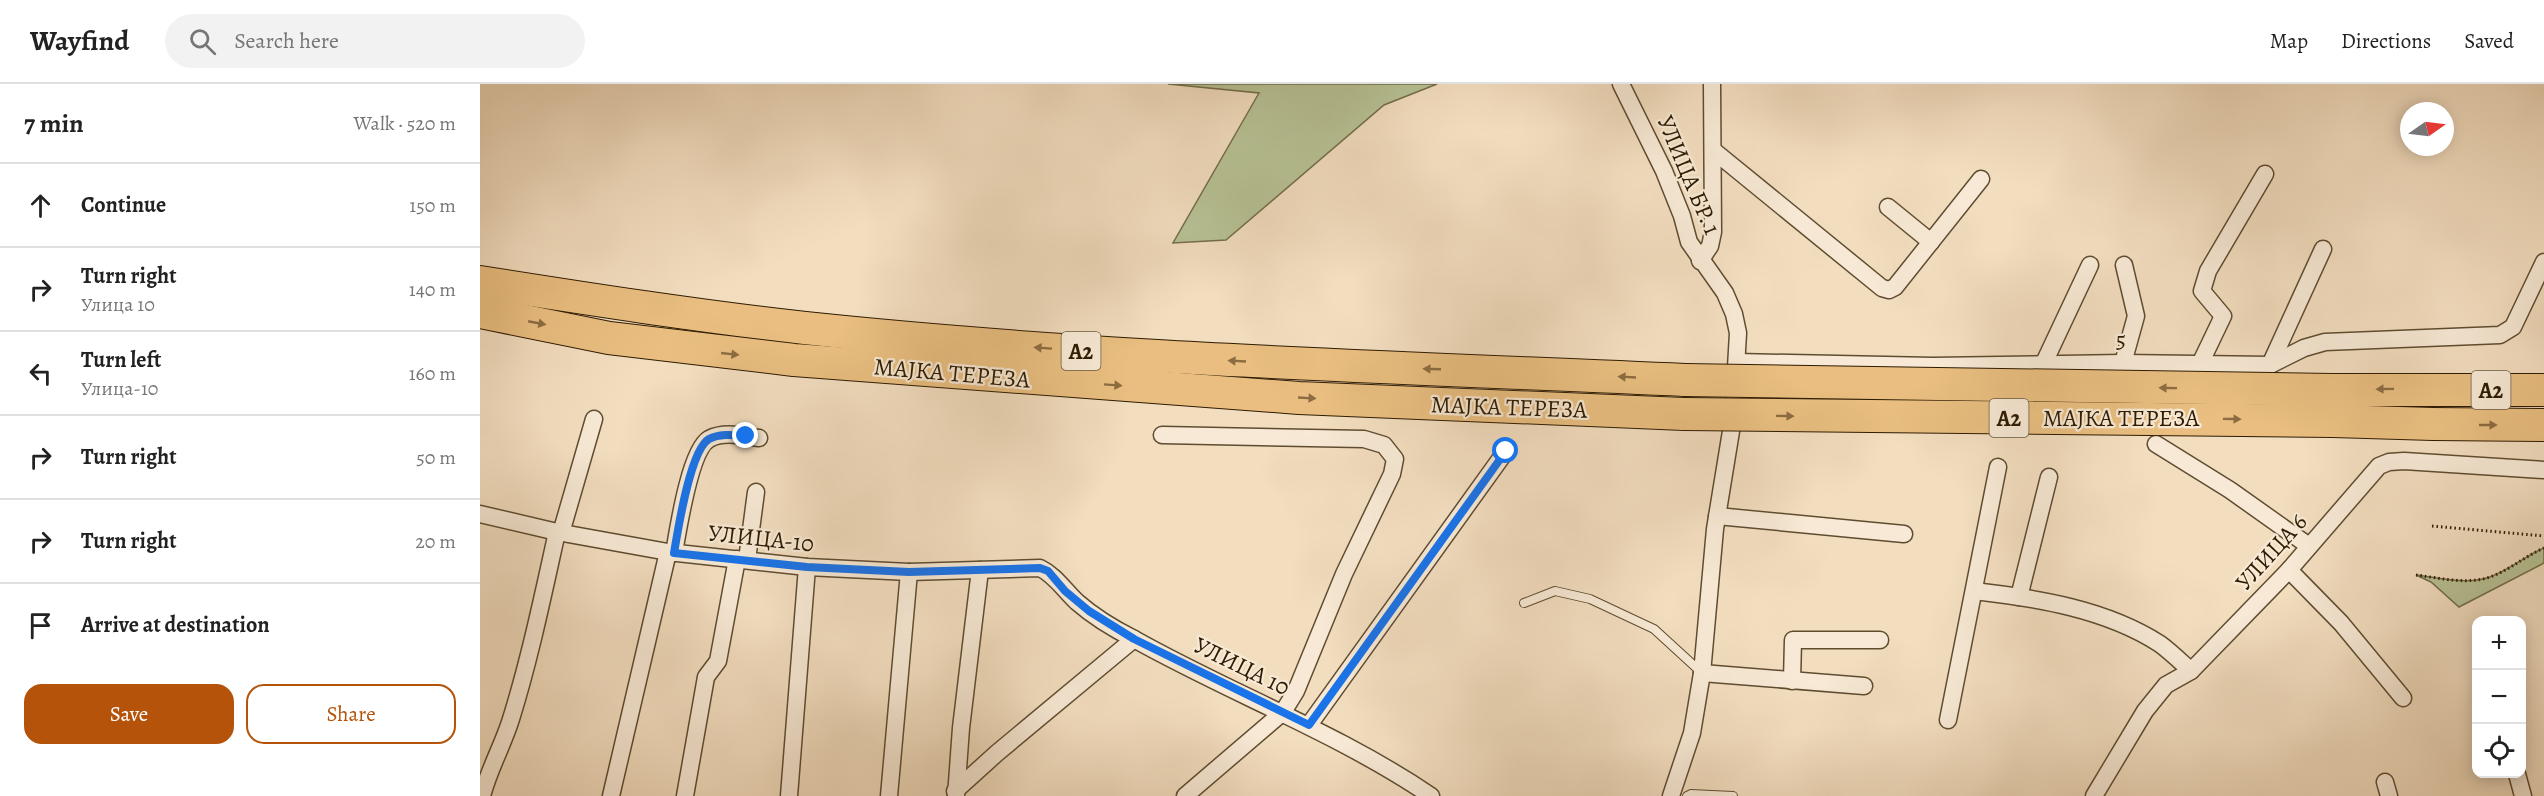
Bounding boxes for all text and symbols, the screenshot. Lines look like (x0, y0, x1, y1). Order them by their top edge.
search box (165, 14, 585, 68)
text: Wayfind (30, 22, 129, 60)
icon: search (186, 25, 219, 58)
text: Search here (234, 26, 339, 56)
text: Map (2270, 27, 2308, 55)
text: Directions (2341, 27, 2431, 55)
text: Saved (2464, 27, 2514, 55)
north arrow (2400, 102, 2454, 156)
text: 7 min (24, 106, 84, 141)
text: Walk · 520 m (354, 110, 456, 137)
street label: УЛИЦА БР. 1 (1650, 110, 1728, 240)
icon: ahead (24, 189, 57, 222)
text: Continue (81, 190, 166, 220)
text: 150 m (409, 192, 456, 219)
text: Turn right (81, 261, 177, 291)
icon: right (24, 273, 57, 306)
text: 140 m (409, 276, 456, 303)
text: Улица 10 (81, 291, 155, 318)
one-way arrow (528, 319, 547, 329)
street label: 5 (2116, 324, 2126, 356)
road number: A2 (1062, 332, 1100, 370)
one-way arrow (1033, 343, 1052, 353)
text: Turn left (81, 345, 161, 375)
one-way arrow (720, 349, 739, 359)
street label: МАЈКА ТЕРЕЗА (873, 350, 1032, 396)
one-way arrow (1228, 356, 1247, 365)
icon: left (24, 357, 57, 390)
text: 160 m (409, 360, 456, 387)
one-way arrow (1423, 365, 1442, 374)
road number: A2 (2472, 371, 2510, 409)
one-way arrow (1617, 373, 1636, 382)
text: Улица-10 (81, 375, 158, 402)
one-way arrow (1103, 380, 1122, 390)
one-way arrow (2159, 383, 2178, 393)
one-way arrow (2375, 384, 2394, 394)
street label: МАЈКА ТЕРЕЗА (1430, 388, 1589, 426)
one-way arrow (1298, 394, 1317, 403)
road number: A2 (1990, 399, 2029, 437)
street label: МАЈКА ТЕРЕЗА (2043, 402, 2200, 434)
one-way arrow (1775, 411, 1794, 421)
one-way arrow (2222, 414, 2241, 424)
one-way arrow (2479, 420, 2498, 430)
route end (732, 422, 758, 448)
route start (1492, 437, 1518, 463)
icon: right (24, 441, 57, 474)
text: Turn right (81, 442, 177, 472)
text: 50 m (416, 444, 456, 471)
street label: УЛИЦА 6 (2228, 507, 2314, 597)
street label: УЛИЦА-10 (706, 517, 816, 559)
icon: right (24, 525, 57, 558)
text: Turn right (81, 526, 177, 556)
text: 20 m (415, 528, 456, 555)
icon: arrive (24, 609, 57, 642)
text: Arrive at destination (81, 610, 270, 640)
map controls (2472, 616, 2526, 778)
button: + (2472, 616, 2526, 670)
street label: УЛИЦА 10 (1188, 629, 1296, 703)
button: − (2472, 670, 2526, 724)
button: Save (24, 684, 234, 744)
button: Share (246, 684, 456, 744)
button: locate (2472, 724, 2526, 778)

